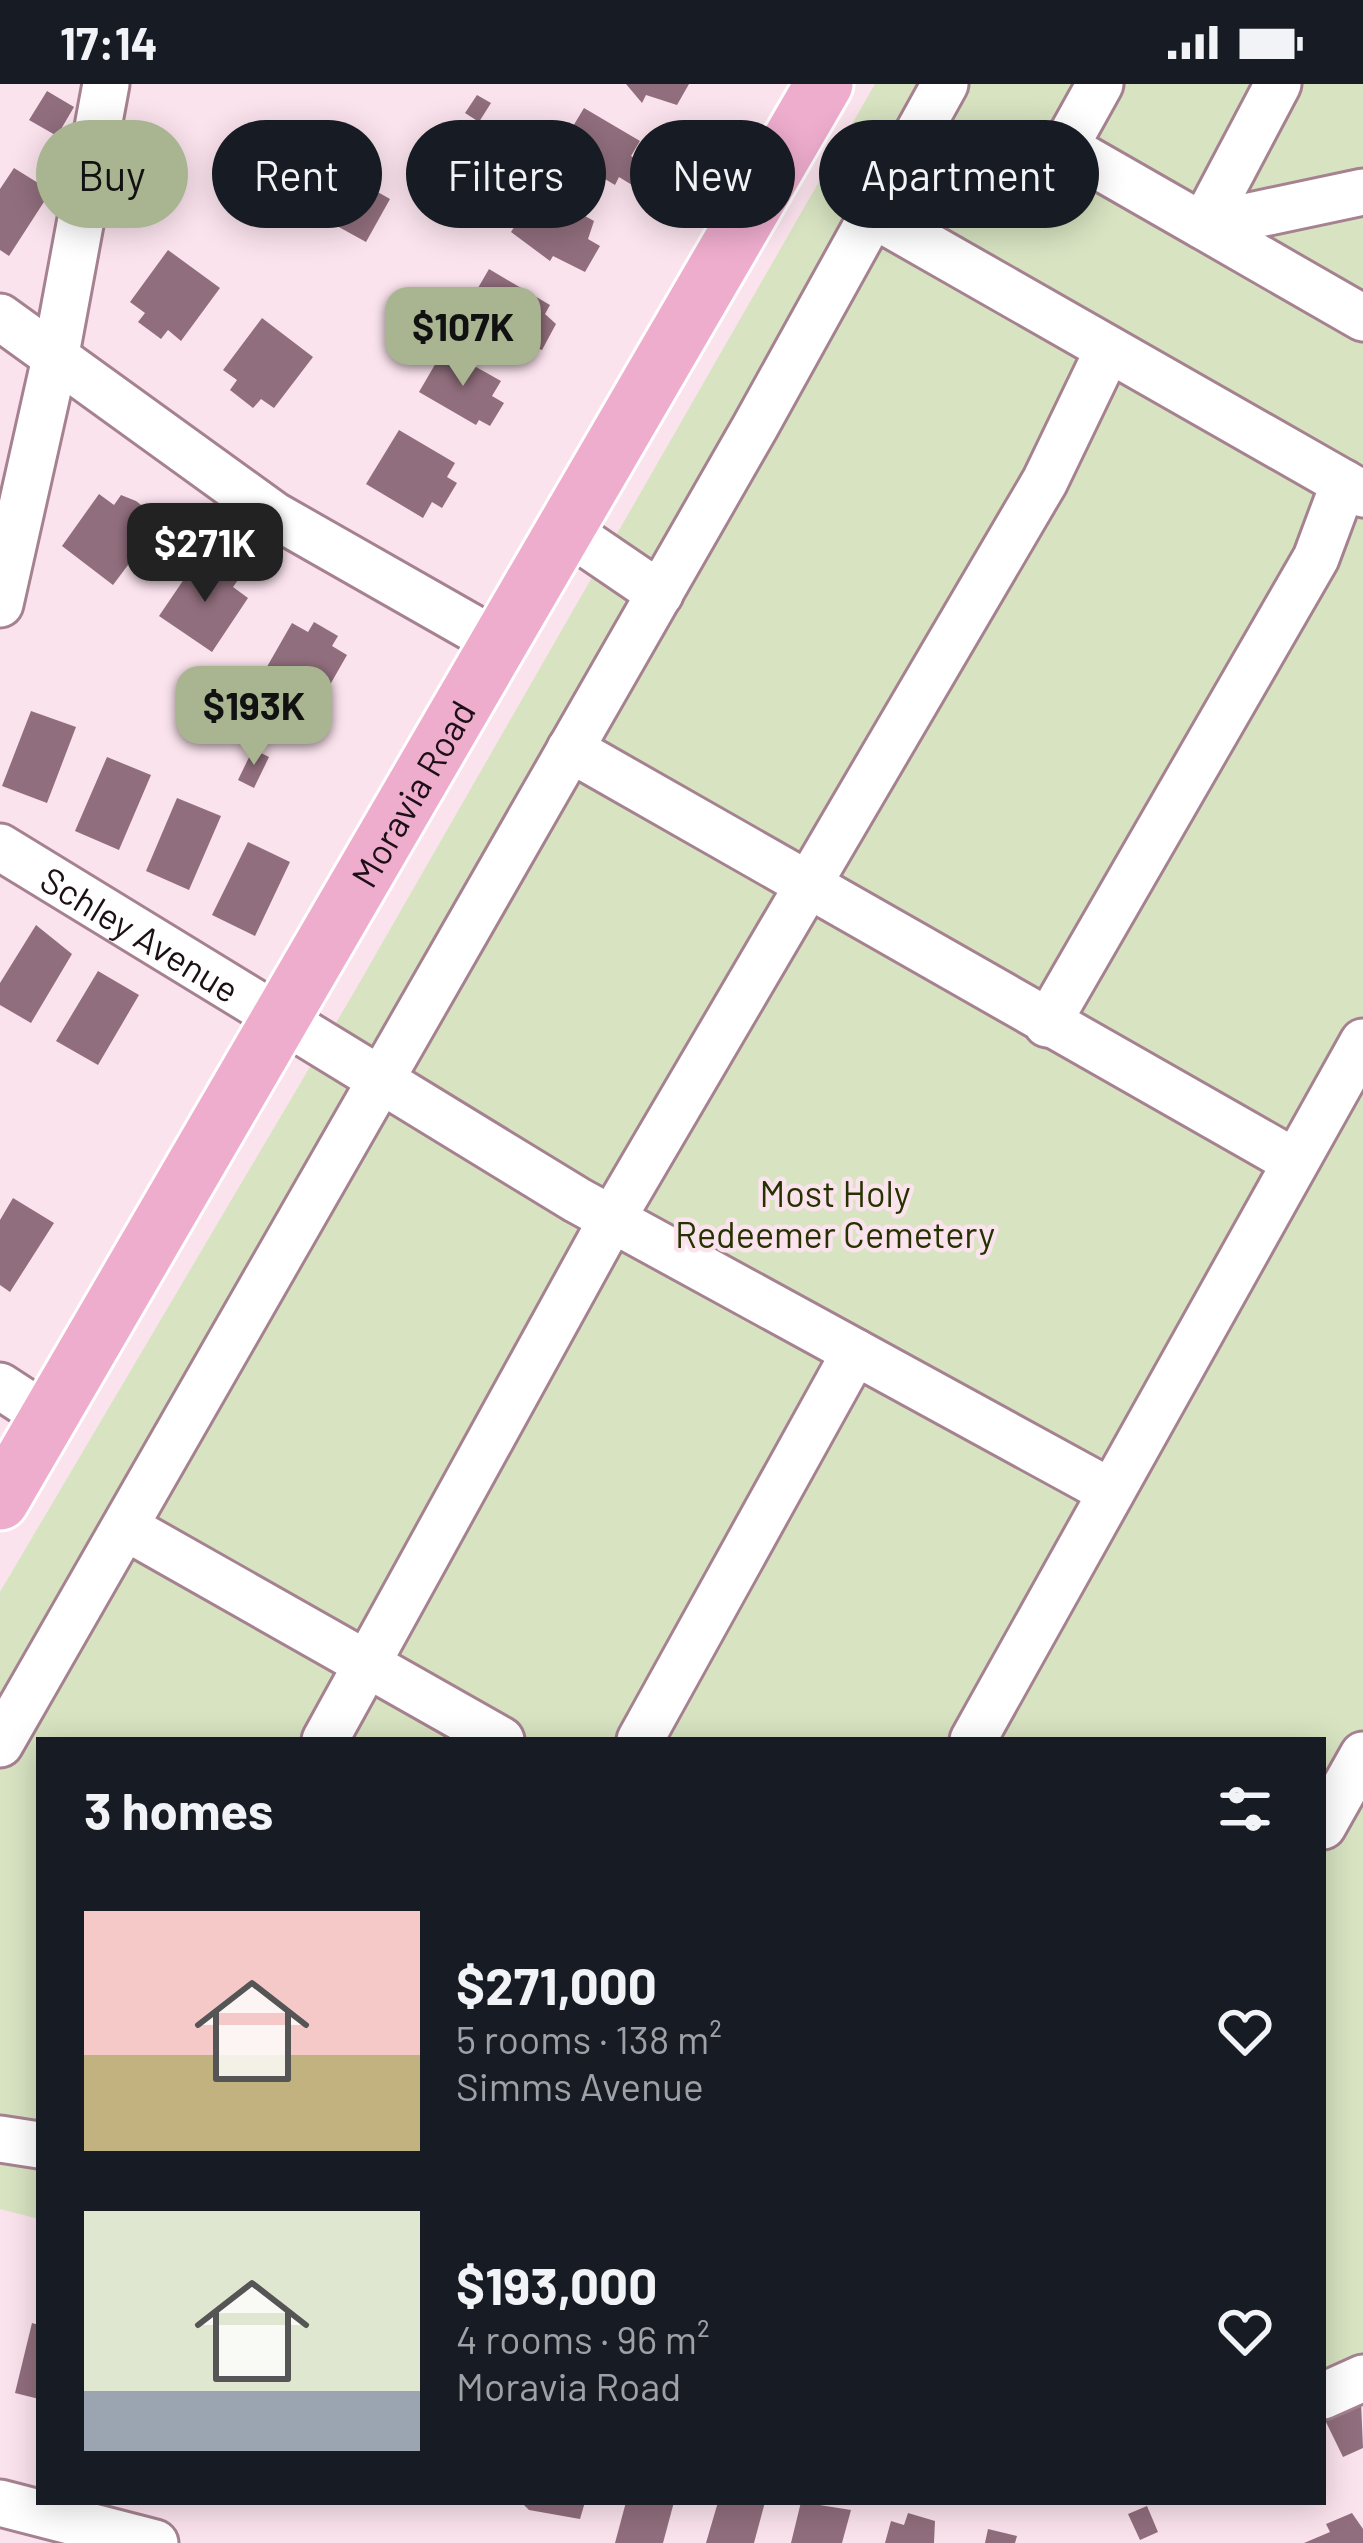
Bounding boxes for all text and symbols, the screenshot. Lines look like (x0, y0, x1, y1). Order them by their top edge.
text: 17:14 (60, 15, 158, 69)
chip: Buy (36, 120, 188, 228)
chip: Rent (212, 120, 382, 228)
chip: Filters (406, 120, 606, 228)
chip: New (630, 120, 795, 228)
chip: Apartment (819, 120, 1099, 228)
pin: $107K (379, 287, 547, 389)
text: $107K (412, 302, 514, 349)
pin: $271K (121, 503, 289, 605)
text: $271K (154, 518, 256, 565)
pin: $193K (170, 666, 338, 768)
text: $193K (203, 681, 305, 728)
street label: Moravia Road (341, 692, 483, 894)
street label: Schley Avenue (34, 856, 248, 1010)
park label: Most Holy Redeemer Cemetery (675, 1171, 995, 1255)
icon: filters (1212, 1776, 1278, 1842)
text: 3 homes (84, 1779, 273, 1840)
text: $271,000 (456, 1954, 657, 2015)
icon: home (180, 1959, 324, 2103)
icon: heart (1212, 1998, 1278, 2064)
text: 5 rooms · 138 m² (456, 2015, 722, 2062)
text: Simms Avenue (456, 2062, 704, 2109)
text: $193,000 (456, 2254, 657, 2315)
icon: home (180, 2259, 324, 2403)
icon: heart (1212, 2298, 1278, 2364)
text: 4 rooms · 96 m² (456, 2315, 710, 2362)
text: Moravia Road (456, 2362, 681, 2409)

